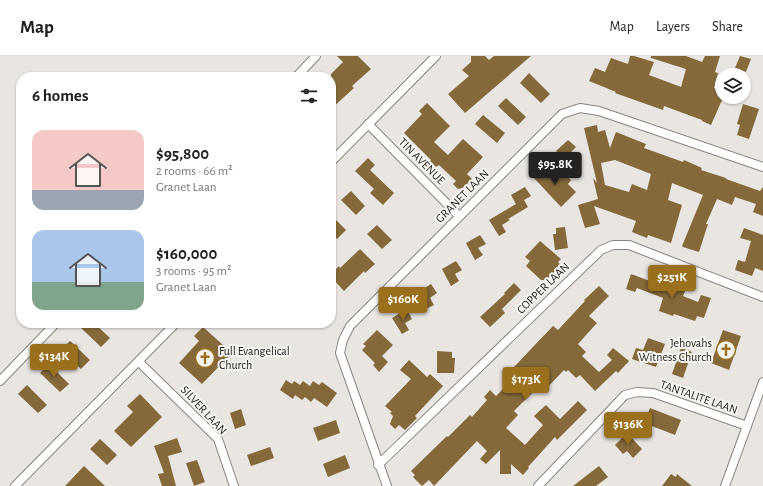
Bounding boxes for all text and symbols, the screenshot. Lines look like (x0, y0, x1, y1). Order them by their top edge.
text: Map (20, 18, 54, 37)
text: Map (609, 20, 634, 34)
text: Layers (656, 20, 690, 34)
text: Share (712, 20, 743, 34)
map controls (715, 68, 751, 104)
button: layers (715, 68, 751, 104)
icon: filters (298, 85, 320, 107)
text: 6 homes (32, 87, 88, 104)
street label: TIN AVENUE (397, 136, 448, 187)
text: $95,800 (156, 145, 209, 162)
icon: home (64, 146, 112, 194)
pin: $95.8K (522, 152, 588, 186)
text: $95.8K (538, 158, 572, 171)
text: 2 rooms · 66 m² (156, 165, 233, 178)
street label: GRANET LAAN (433, 167, 491, 225)
text: Granet Laan (156, 181, 216, 194)
text: $160,000 (156, 245, 217, 262)
icon: home (64, 246, 112, 294)
street label: COPPER LAAN (514, 260, 572, 316)
text: 3 rooms · 95 m² (156, 265, 231, 278)
pin: $251K (644, 265, 700, 299)
text: $251K (657, 271, 687, 284)
text: Granet Laan (156, 281, 216, 294)
pin: $160K (375, 287, 431, 321)
text: $160K (387, 293, 419, 306)
place label: Jehovahs Witness Church (639, 337, 712, 363)
church icon: Jehovahs Witness Church (715, 339, 737, 361)
pin: $134K (26, 344, 82, 378)
place label: Full Evangelical Church (219, 345, 290, 371)
church icon: Full Evangelical Church (194, 347, 216, 369)
text: $134K (39, 350, 69, 363)
pin: $173K (498, 367, 554, 401)
text: $173K (511, 373, 541, 386)
street label: TANTALITE LAAN (659, 378, 739, 416)
street label: SILVER LAAN (179, 383, 229, 437)
pin: $136K (600, 412, 656, 446)
text: $136K (613, 418, 643, 431)

